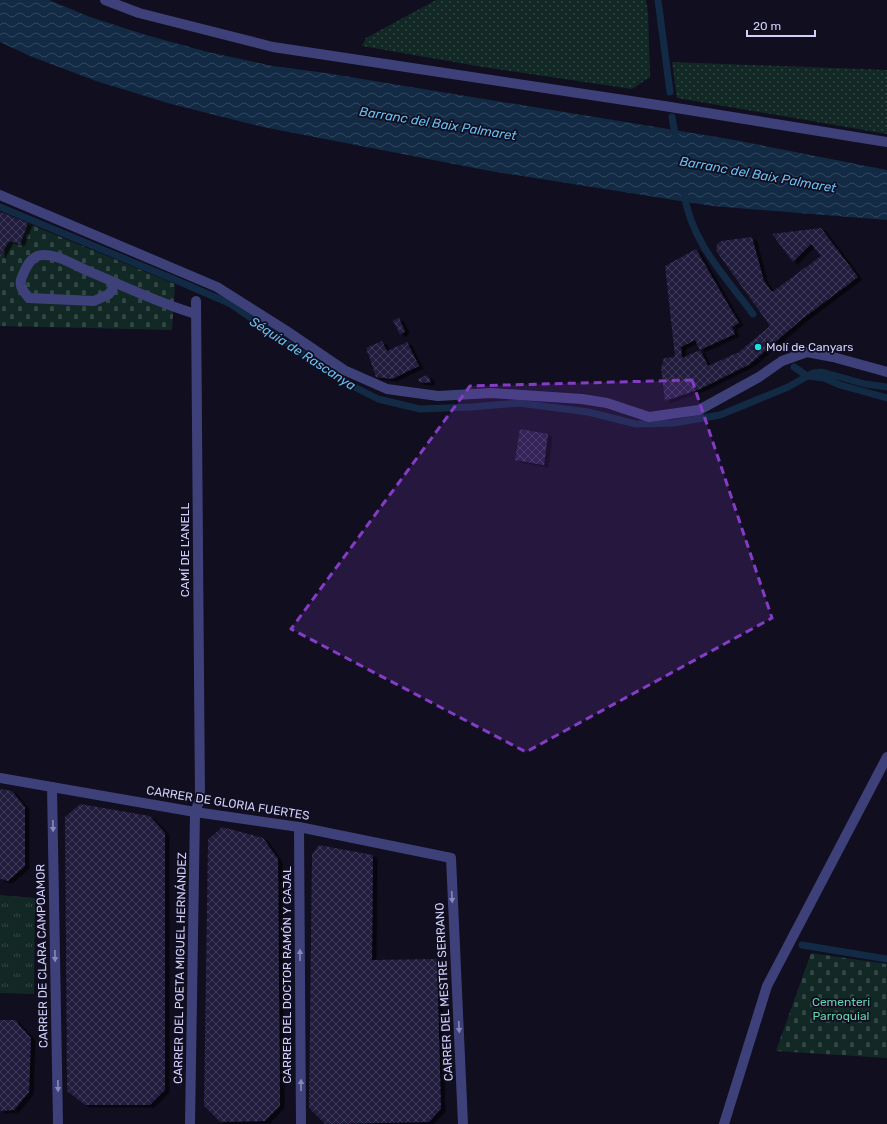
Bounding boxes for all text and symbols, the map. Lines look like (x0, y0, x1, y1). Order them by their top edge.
scale bar (747, 12, 815, 38)
text: 20 m (753, 19, 781, 33)
water label: Barranc del Baix Palmaret (358, 104, 518, 143)
water label: Barranc del Baix Palmaret (678, 153, 838, 196)
water label: Séquia de Rascanya (247, 314, 359, 393)
place label: Molí de Canyars (766, 340, 853, 354)
marker: Molí de Canyars (753, 342, 763, 352)
street label: CAMÍ DE L'ANELL (178, 502, 192, 597)
street label: CARRER DE GLORIA FUERTES (145, 783, 311, 823)
one-way arrow (50, 820, 56, 833)
street label: CARRER DEL POETA MIGUEL HERNÁNDEZ (171, 852, 189, 1084)
street label: CARRER DE CLARA CAMPOAMOR (33, 864, 51, 1048)
street label: CARRER DEL DOCTOR RAMÓN Y CAJAL (280, 866, 294, 1084)
one-way arrow (449, 891, 456, 903)
street label: CARRER DEL MESTRE SERRANO (432, 902, 456, 1082)
one-way arrow (297, 948, 303, 961)
one-way arrow (52, 950, 58, 963)
park label: Cementeri Parroquial (812, 995, 870, 1023)
one-way arrow (455, 1021, 462, 1033)
one-way arrow (298, 1078, 304, 1091)
one-way arrow (55, 1080, 61, 1093)

